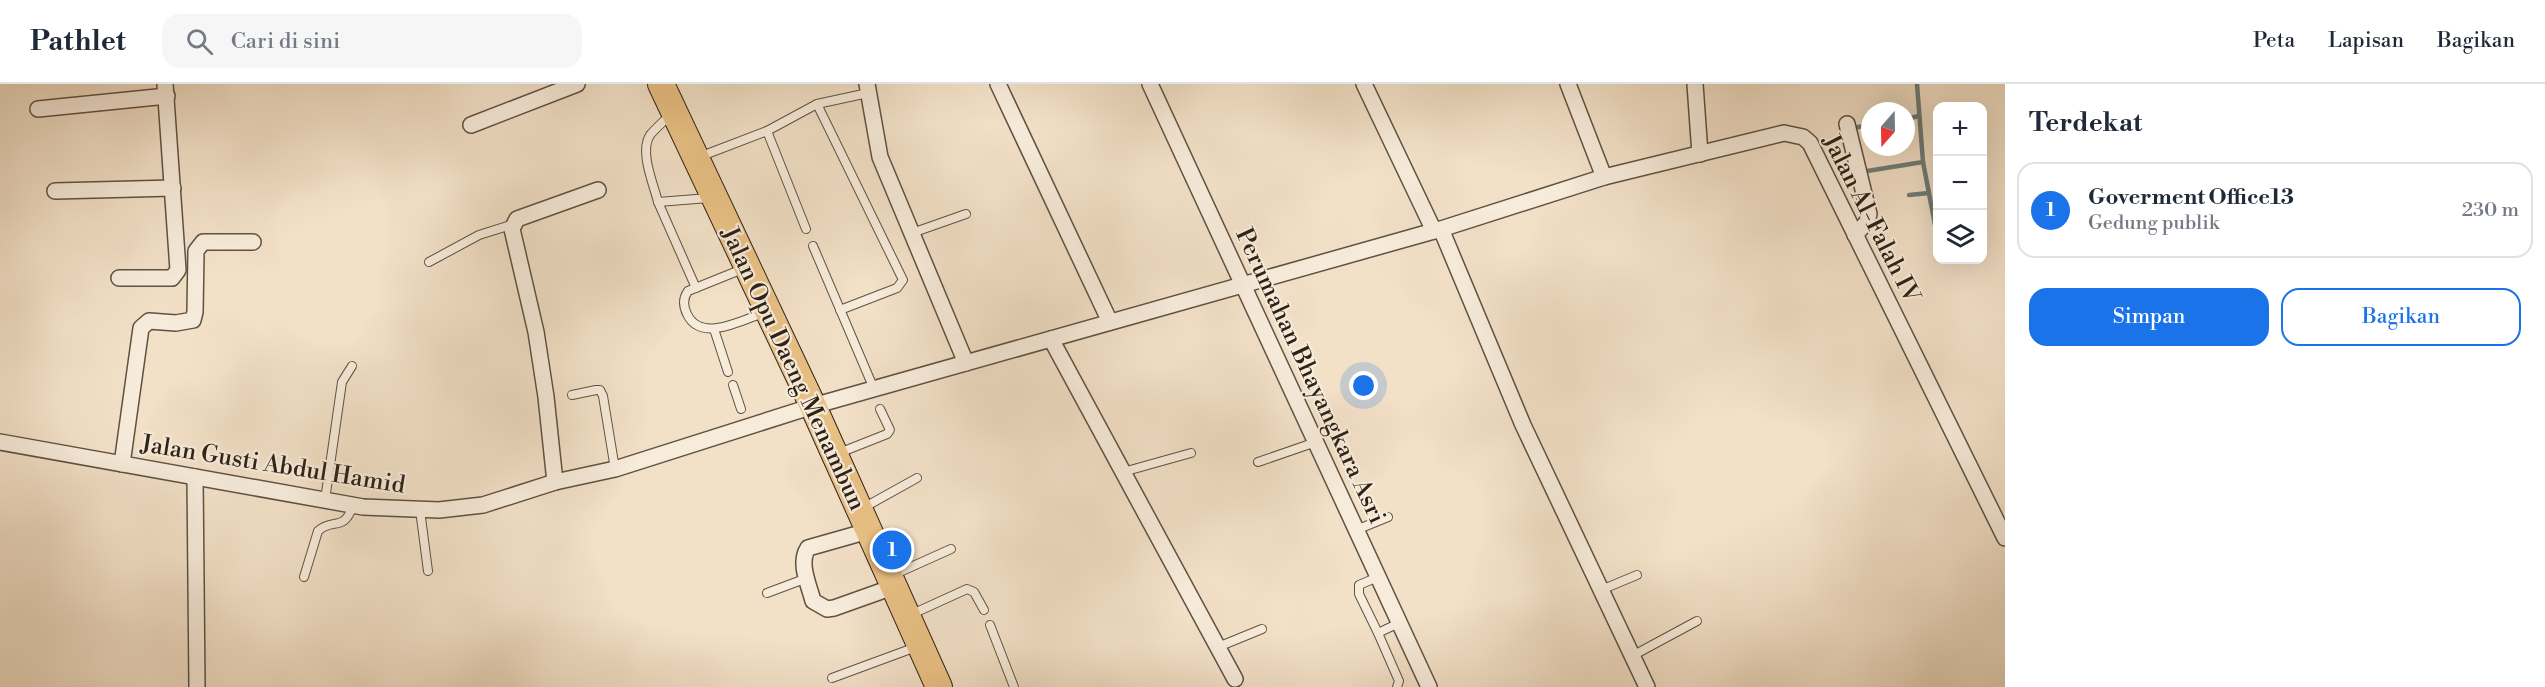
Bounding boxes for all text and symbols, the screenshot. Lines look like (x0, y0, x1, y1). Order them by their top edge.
search box (162, 14, 582, 68)
text: Pathlet (30, 24, 126, 59)
icon: search (183, 25, 216, 58)
text: Cari di sini (231, 28, 340, 55)
text: Peta (2253, 28, 2295, 54)
text: Lapisan (2328, 28, 2404, 54)
text: Bagikan (2437, 28, 2515, 54)
north arrow (1861, 102, 1915, 156)
map controls (1933, 102, 1987, 264)
button: + (1933, 102, 1987, 156)
text: Terdekat (2029, 107, 2142, 139)
street label: Jalan Al-Falah IV (1815, 129, 1927, 309)
button: − (1933, 156, 1987, 210)
text: Goverment Office13 (2088, 184, 2294, 211)
text: 1 (2046, 198, 2055, 223)
text: 230 m (2462, 198, 2519, 223)
button: layers (1933, 210, 1987, 264)
text: Gedung publik (2088, 211, 2219, 236)
street label: Jalan Opu Daeng Menambun (714, 222, 872, 515)
street label: Perumahan Bhayangkara Asri (1228, 223, 1392, 529)
button: Simpan (2029, 288, 2269, 346)
button: Bagikan (2281, 288, 2521, 346)
your location (1349, 371, 1378, 400)
street label: Jalan Gusti Abdul Hamid (138, 429, 408, 501)
pin: 1 (872, 528, 912, 572)

